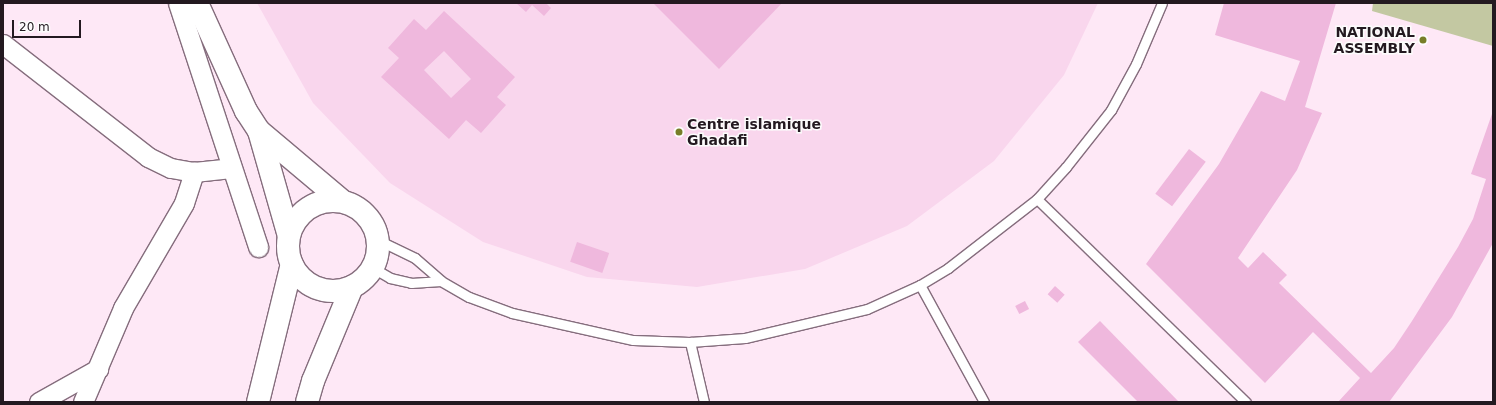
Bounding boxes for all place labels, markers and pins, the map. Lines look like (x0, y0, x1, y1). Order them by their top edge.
place label: NATIONAL ASSEMBLY (1334, 24, 1415, 56)
marker: NATIONAL ASSEMBLY (1418, 35, 1428, 45)
place label: Centre islamique Ghadafi (687, 116, 821, 148)
marker: Centre islamique Ghadafi (674, 127, 684, 137)

